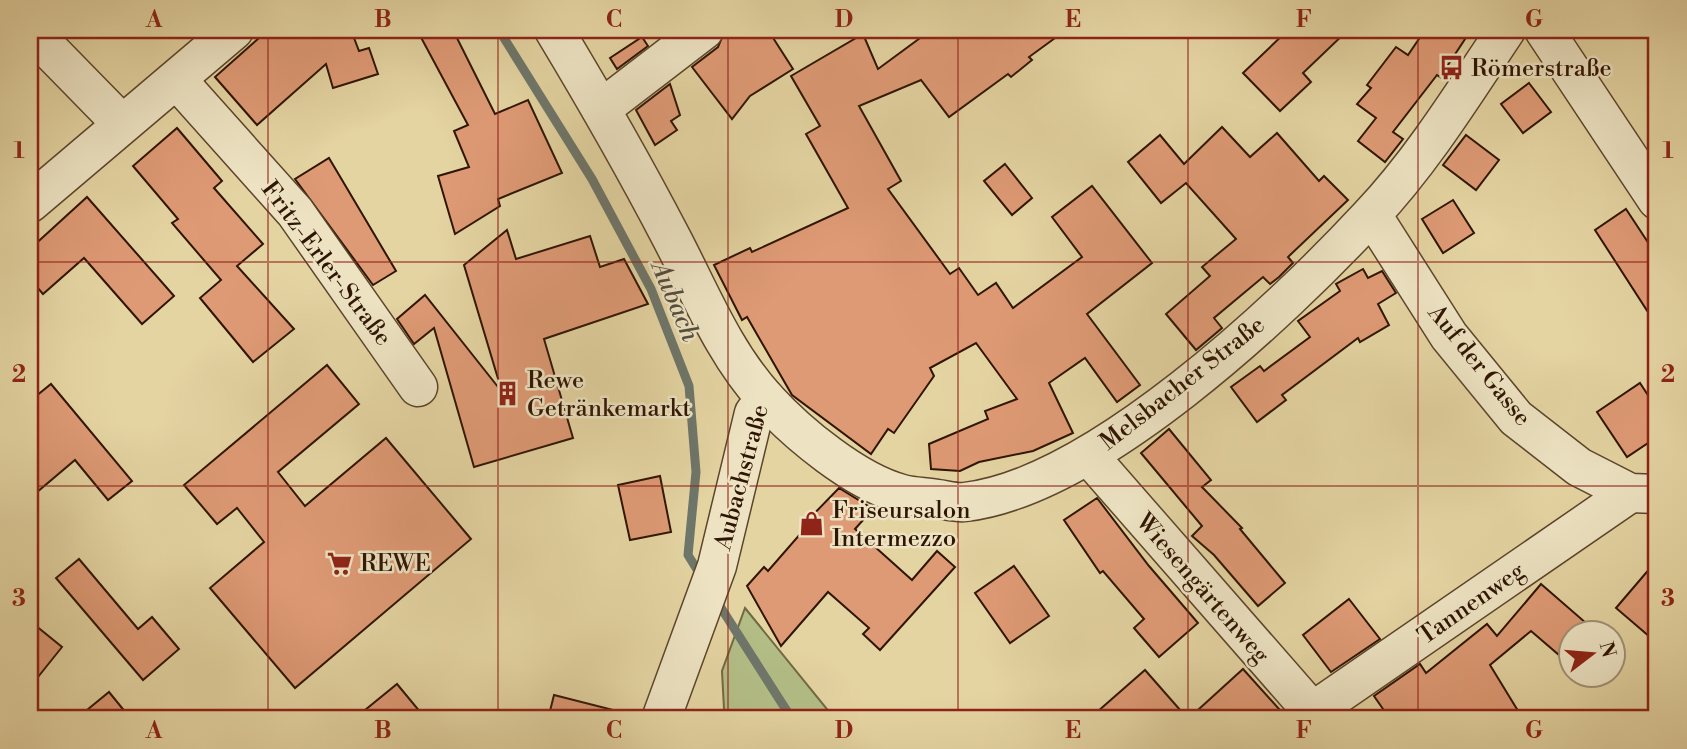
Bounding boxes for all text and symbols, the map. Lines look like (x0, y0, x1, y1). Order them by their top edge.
text: A (145, 6, 163, 34)
text: B (374, 6, 392, 34)
text: C (606, 6, 622, 34)
text: D (835, 6, 853, 34)
text: E (1065, 6, 1081, 34)
text: F (1296, 6, 1312, 34)
text: G (1525, 6, 1543, 34)
bus stop icon: Römerstraße (1437, 54, 1465, 82)
place label: Römerstraße (1471, 54, 1612, 84)
text: 1 (13, 137, 25, 165)
text: 1 (1662, 137, 1674, 165)
street label: Fritz-Erler-Straße (254, 175, 398, 352)
water label: Aubach (643, 254, 706, 347)
street label: Auf der Gasse (1420, 298, 1537, 432)
street label: Melsbacher Straße (1094, 310, 1271, 457)
text: 2 (12, 361, 26, 389)
text: 2 (1661, 361, 1675, 389)
place label: Rewe Getränkemarkt (527, 366, 691, 424)
building icon: Rewe Getränkemarkt (493, 380, 521, 408)
street label: Aubachstraße (708, 401, 776, 554)
place label: Friseursalon Intermezzo (832, 496, 971, 554)
street label: Wiesengärtenweg (1128, 507, 1276, 670)
shop icon: Friseursalon Intermezzo (798, 510, 826, 538)
supermarket icon: REWE (326, 549, 354, 577)
place label: REWE (360, 549, 431, 579)
street label: Tannenweg (1412, 556, 1531, 652)
text: 3 (12, 585, 26, 613)
text: 3 (1661, 585, 1675, 613)
north arrow (1558, 620, 1628, 690)
text: N (1594, 639, 1621, 660)
text: A (145, 717, 163, 745)
text: B (374, 717, 392, 745)
text: C (606, 717, 622, 745)
text: D (835, 717, 853, 745)
text: E (1065, 717, 1081, 745)
text: F (1296, 717, 1312, 745)
text: G (1525, 717, 1543, 745)

